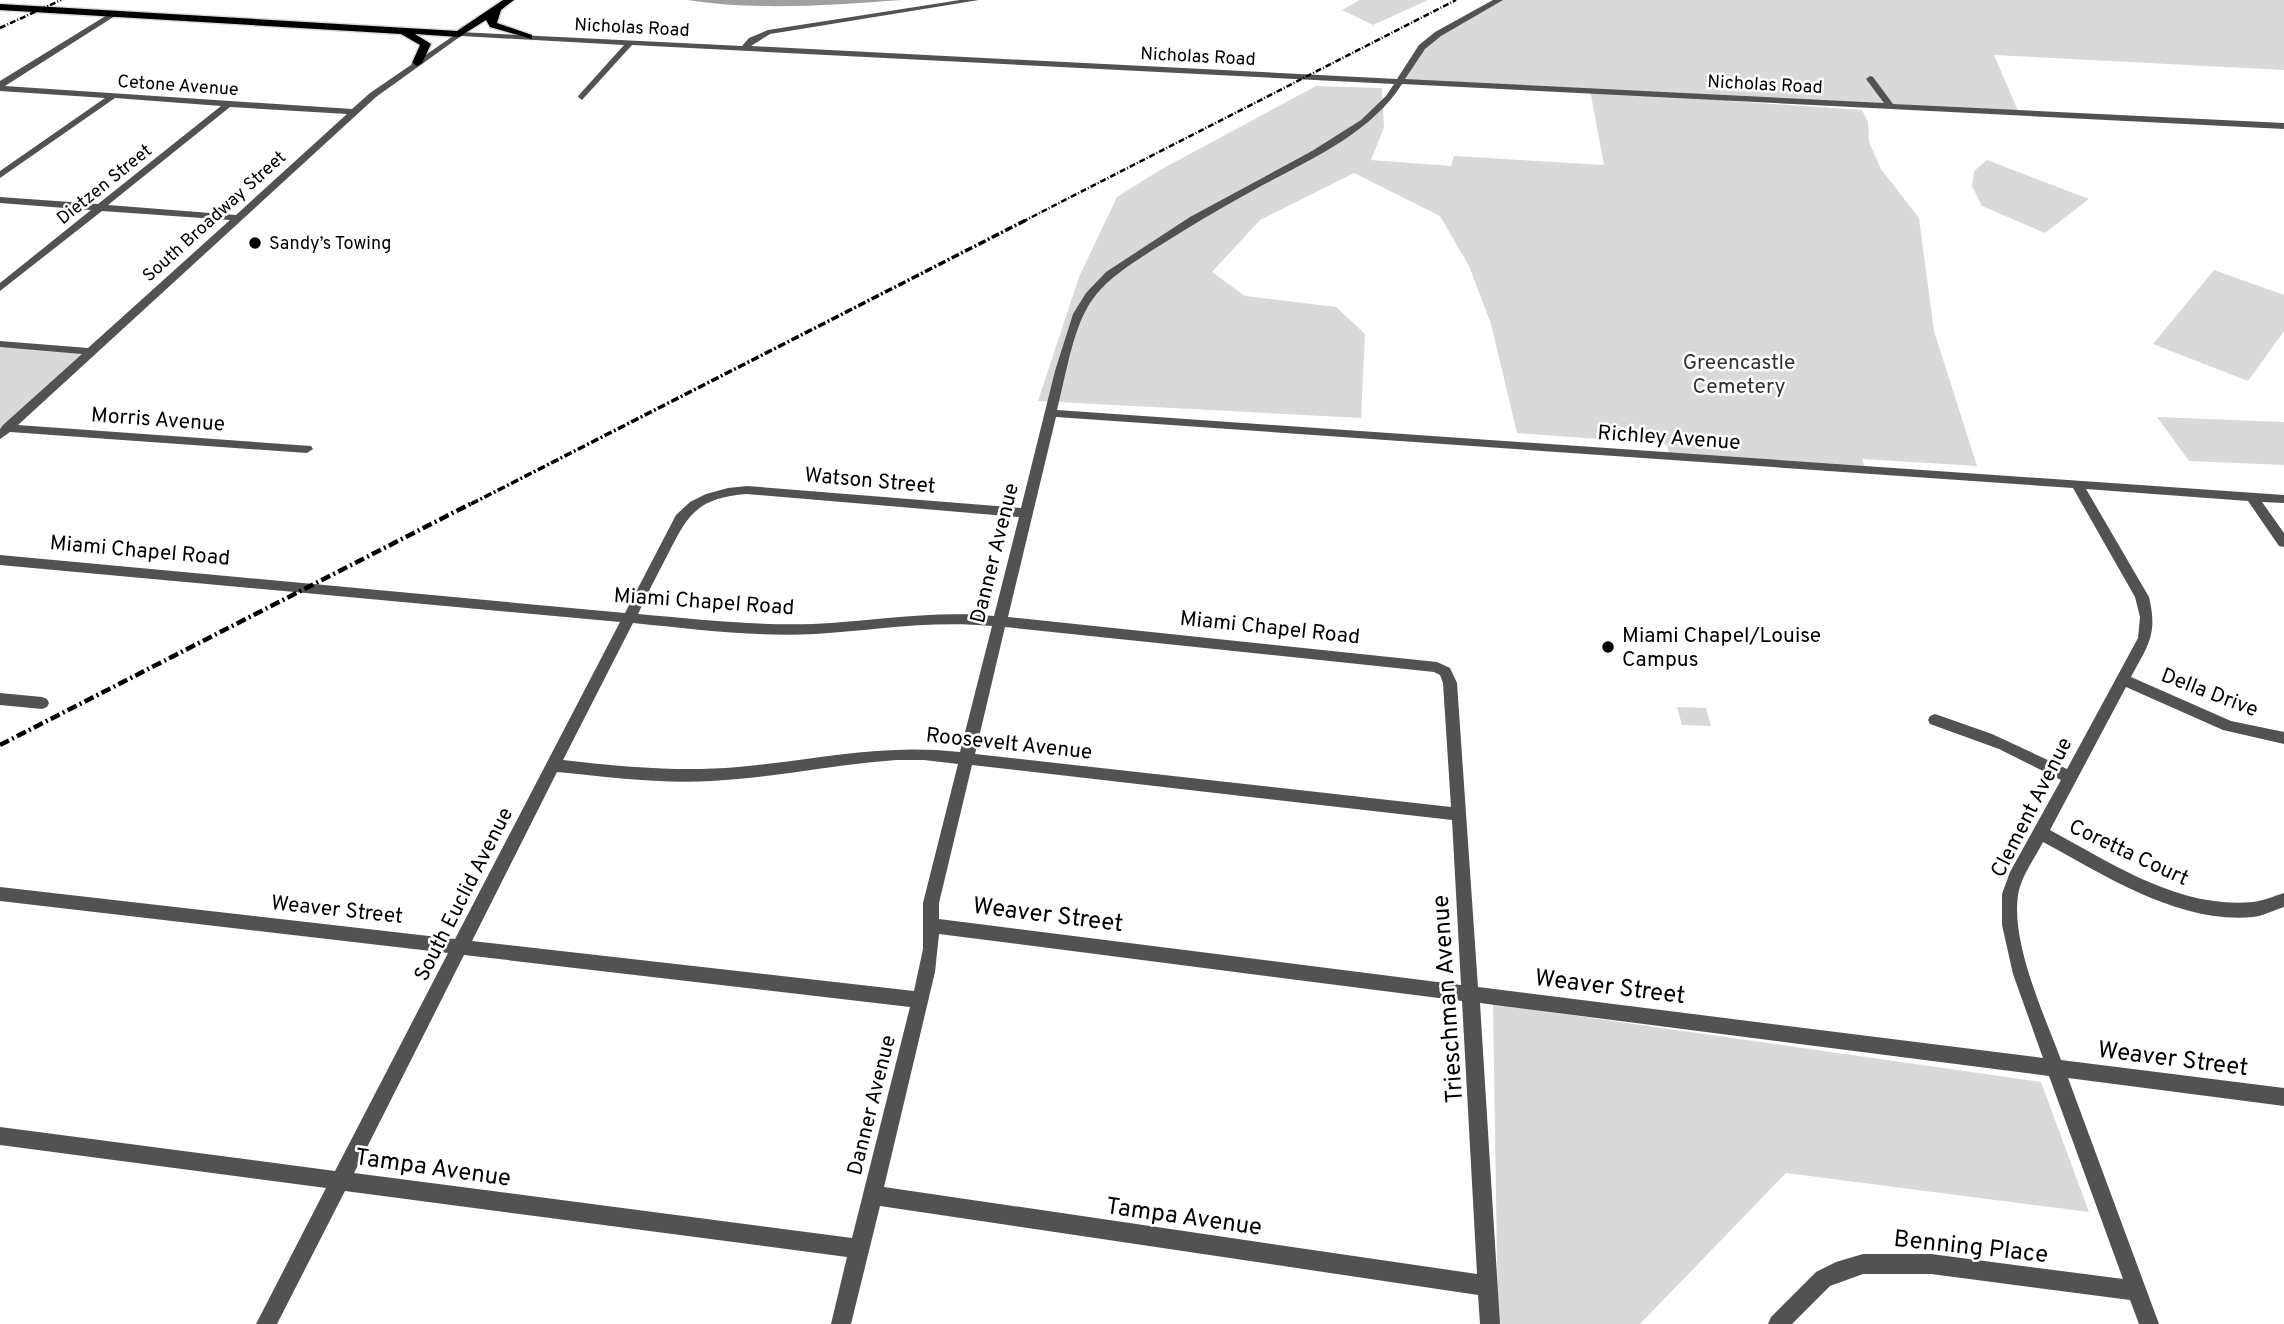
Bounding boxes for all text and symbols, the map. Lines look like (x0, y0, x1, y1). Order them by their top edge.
street label: Nicholas Road (574, 14, 690, 43)
street label: Nicholas Road (1140, 43, 1256, 72)
street label: Cetone Avenue (116, 71, 239, 102)
street label: Nicholas Road (1707, 71, 1823, 100)
street label: Dietzen Street (53, 140, 157, 231)
street label: South Broadway Street (138, 147, 292, 288)
place label: Sandy’s Towing (269, 233, 391, 256)
marker: Sandy’s Towing (247, 235, 263, 251)
park label: Greencastle Cemetery (1683, 350, 1795, 401)
street label: Morris Avenue (90, 402, 226, 439)
street label: Richley Avenue (1596, 420, 1741, 457)
street label: Watson Street (803, 462, 937, 501)
street label: Danner Avenue (965, 480, 1026, 626)
street label: Miami Chapel Road (49, 530, 231, 573)
street label: Miami Chapel Road (613, 583, 795, 622)
street label: Miami Chapel Road (1178, 606, 1361, 651)
place label: Miami Chapel/Louise Campus (1622, 623, 1821, 674)
marker: Miami Chapel/Louise Campus (1600, 639, 1616, 655)
street label: Della Drive (2157, 662, 2262, 724)
street label: Roosevelt Avenue (924, 722, 1093, 767)
street label: Clement Avenue (1985, 733, 2079, 882)
street label: South Euclid Avenue (409, 803, 520, 986)
street label: Coretta Court (2064, 814, 2193, 893)
street label: Weaver Street (270, 890, 404, 931)
street label: Weaver Street (971, 892, 1125, 940)
street label: Trieschman Avenue (1427, 894, 1471, 1104)
street label: Weaver Street (1533, 964, 1687, 1012)
street label: Danner Avenue (842, 1032, 903, 1178)
street label: Weaver Street (2096, 1036, 2250, 1084)
street label: Tampa Avenue (353, 1143, 513, 1195)
street label: Tampa Avenue (1104, 1192, 1264, 1244)
street label: Benning Place (1892, 1225, 2049, 1271)

